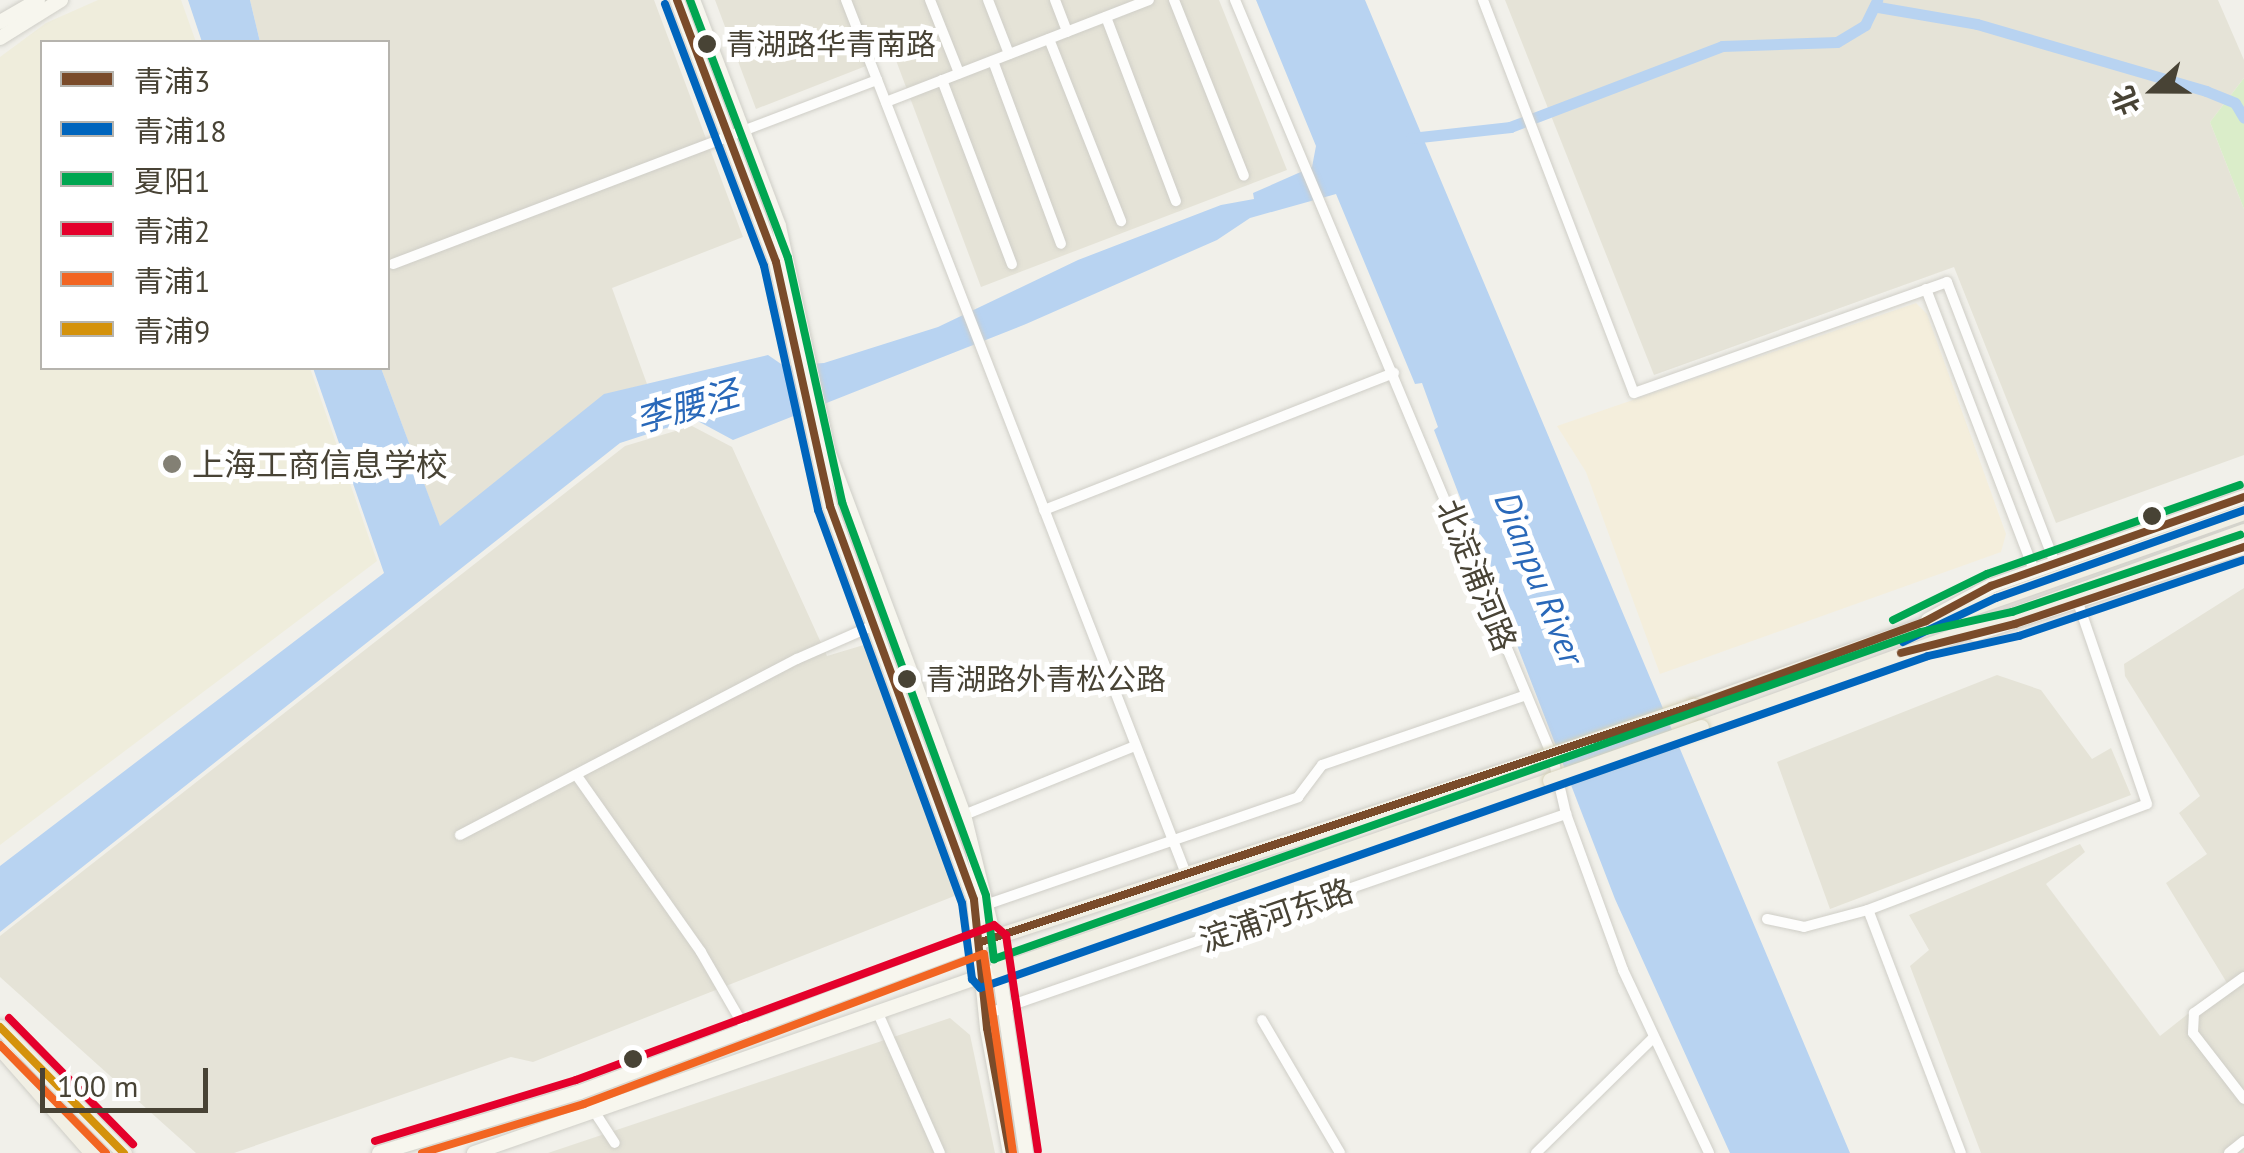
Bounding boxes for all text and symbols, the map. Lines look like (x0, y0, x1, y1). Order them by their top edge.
place label: 青湖路华青南路 (726, 26, 936, 62)
marker: 青湖路华青南路 (697, 34, 717, 54)
legend (40, 40, 390, 370)
north arrow (2104, 40, 2204, 140)
text: 青浦3 (134, 61, 210, 100)
text: 北 (2103, 81, 2148, 121)
text: 青浦18 (134, 111, 227, 150)
text: 夏阳1 (134, 161, 210, 200)
text: 青浦2 (134, 211, 210, 250)
text: 青浦1 (134, 261, 210, 300)
text: 青浦9 (134, 311, 210, 350)
water label: 李腰泾 (631, 371, 743, 441)
place label: 上海工商信息学校 (192, 445, 448, 483)
marker: 上海工商信息学校 (161, 453, 183, 475)
water label: Dianpu River (1486, 486, 1594, 670)
street label: 北淀浦河路 (1429, 494, 1525, 656)
unlabelled marker (2142, 506, 2162, 526)
place label: 青湖路外青松公路 (926, 661, 1166, 697)
marker: 青湖路外青松公路 (897, 669, 917, 689)
street label: 淀浦河东路 (1194, 871, 1358, 959)
scale bar (45, 1048, 212, 1110)
unlabelled marker (623, 1049, 643, 1069)
text: 100 m (57, 1066, 138, 1105)

